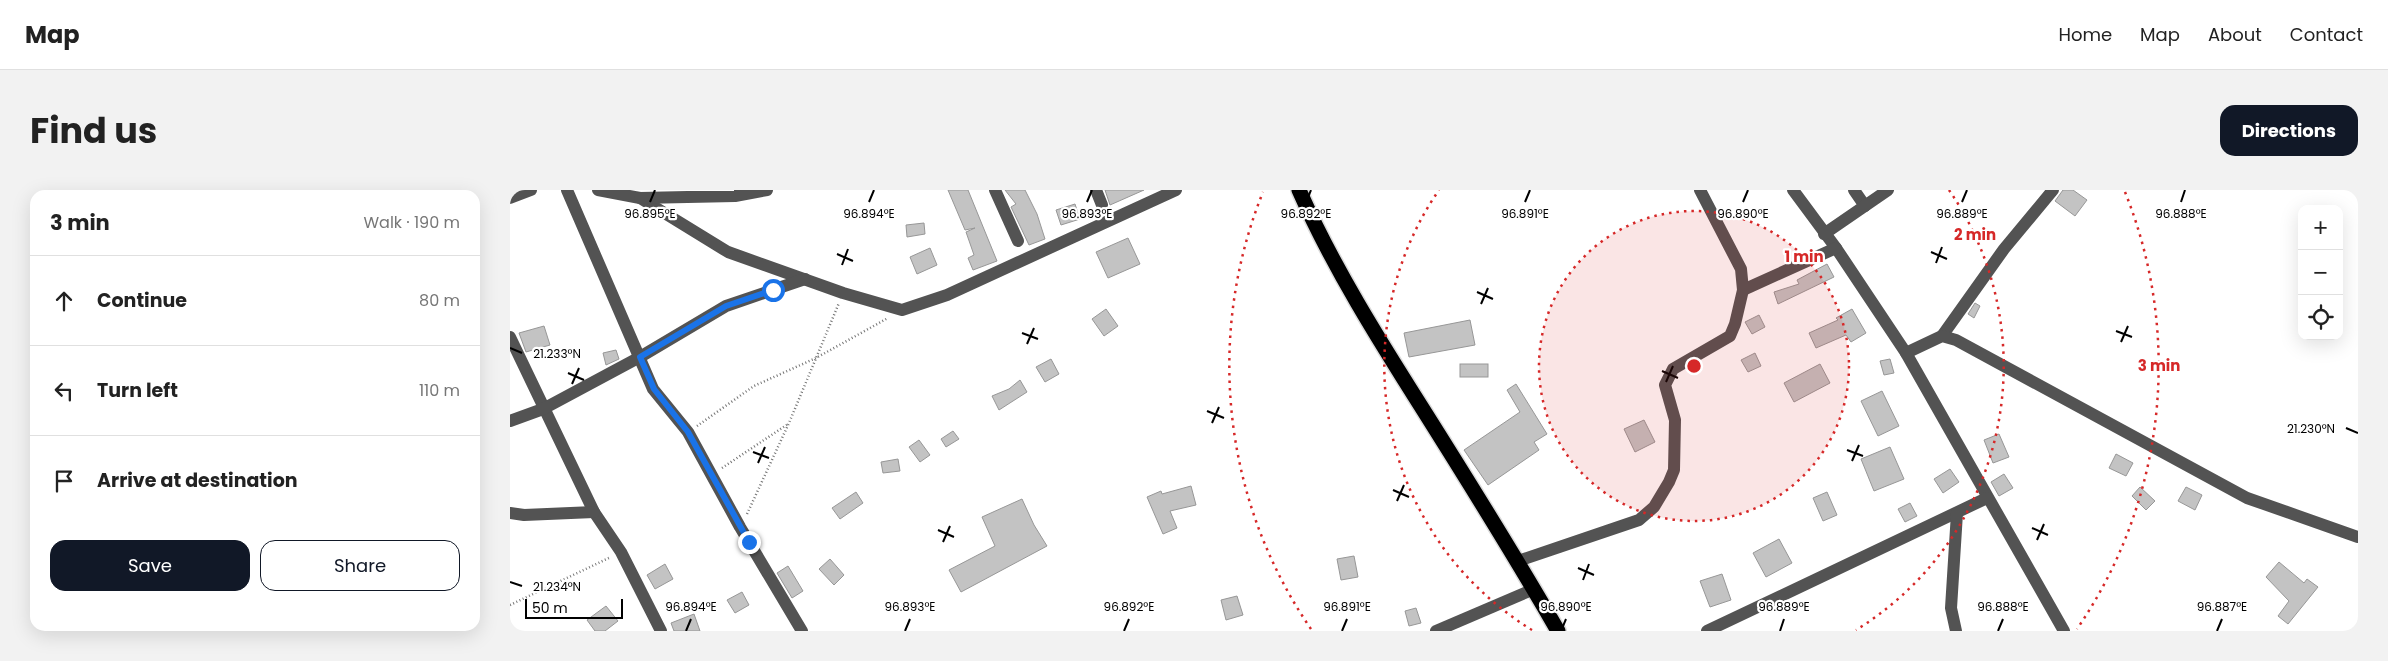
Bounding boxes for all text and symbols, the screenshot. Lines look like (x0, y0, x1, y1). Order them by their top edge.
text: Map (25, 18, 80, 51)
text: Home (2058, 22, 2112, 47)
text: Map (2140, 22, 2180, 47)
text: About (2208, 22, 2262, 47)
text: Contact (2290, 22, 2363, 47)
button: Directions (2220, 105, 2358, 156)
text: Find us (30, 106, 157, 155)
text: 96.895°E (624, 205, 676, 222)
text: 96.894°E (843, 205, 895, 222)
text: 96.893°E (1062, 205, 1112, 222)
text: 96.892°E (1281, 205, 1331, 222)
text: 96.891°E (1501, 205, 1549, 222)
text: 96.890°E (1717, 205, 1769, 222)
text: 96.889°E (1936, 205, 1988, 222)
text: 96.888°E (2155, 205, 2207, 222)
map controls (2298, 205, 2343, 340)
button: + (2298, 205, 2343, 250)
text: 3 min (50, 208, 110, 237)
text: Walk · 190 m (363, 211, 460, 234)
text: 2 min (1954, 224, 1996, 245)
text: 1 min (1784, 246, 1824, 267)
button: − (2298, 250, 2343, 295)
route start (762, 279, 785, 302)
icon: ahead (50, 287, 78, 315)
text: Continue (97, 287, 187, 314)
text: 80 m (419, 289, 460, 312)
button: locate (2298, 295, 2343, 340)
text: 21.233°N (533, 345, 581, 362)
text: 3 min (2138, 355, 2180, 376)
centre of rings (1685, 357, 1703, 375)
icon: left (50, 377, 78, 405)
text: Turn left (97, 377, 178, 404)
text: 110 m (419, 379, 460, 402)
text: 21.230°N (2287, 420, 2335, 437)
icon: arrive (50, 467, 78, 495)
text: Arrive at destination (97, 467, 298, 494)
route end (738, 531, 761, 554)
button: Save (50, 540, 250, 591)
button: Share (260, 540, 460, 591)
text: 21.234°N (533, 578, 581, 595)
scale bar (525, 596, 622, 619)
text: 50 m (532, 598, 568, 618)
text: 96.894°E (665, 598, 717, 615)
text: 96.893°E (885, 598, 935, 615)
text: 96.892°E (1104, 598, 1154, 615)
text: 96.891°E (1323, 598, 1371, 615)
text: 96.890°E (1540, 598, 1592, 615)
text: 96.889°E (1758, 598, 1810, 615)
text: 96.888°E (1977, 598, 2029, 615)
text: 96.887°E (2197, 598, 2247, 615)

